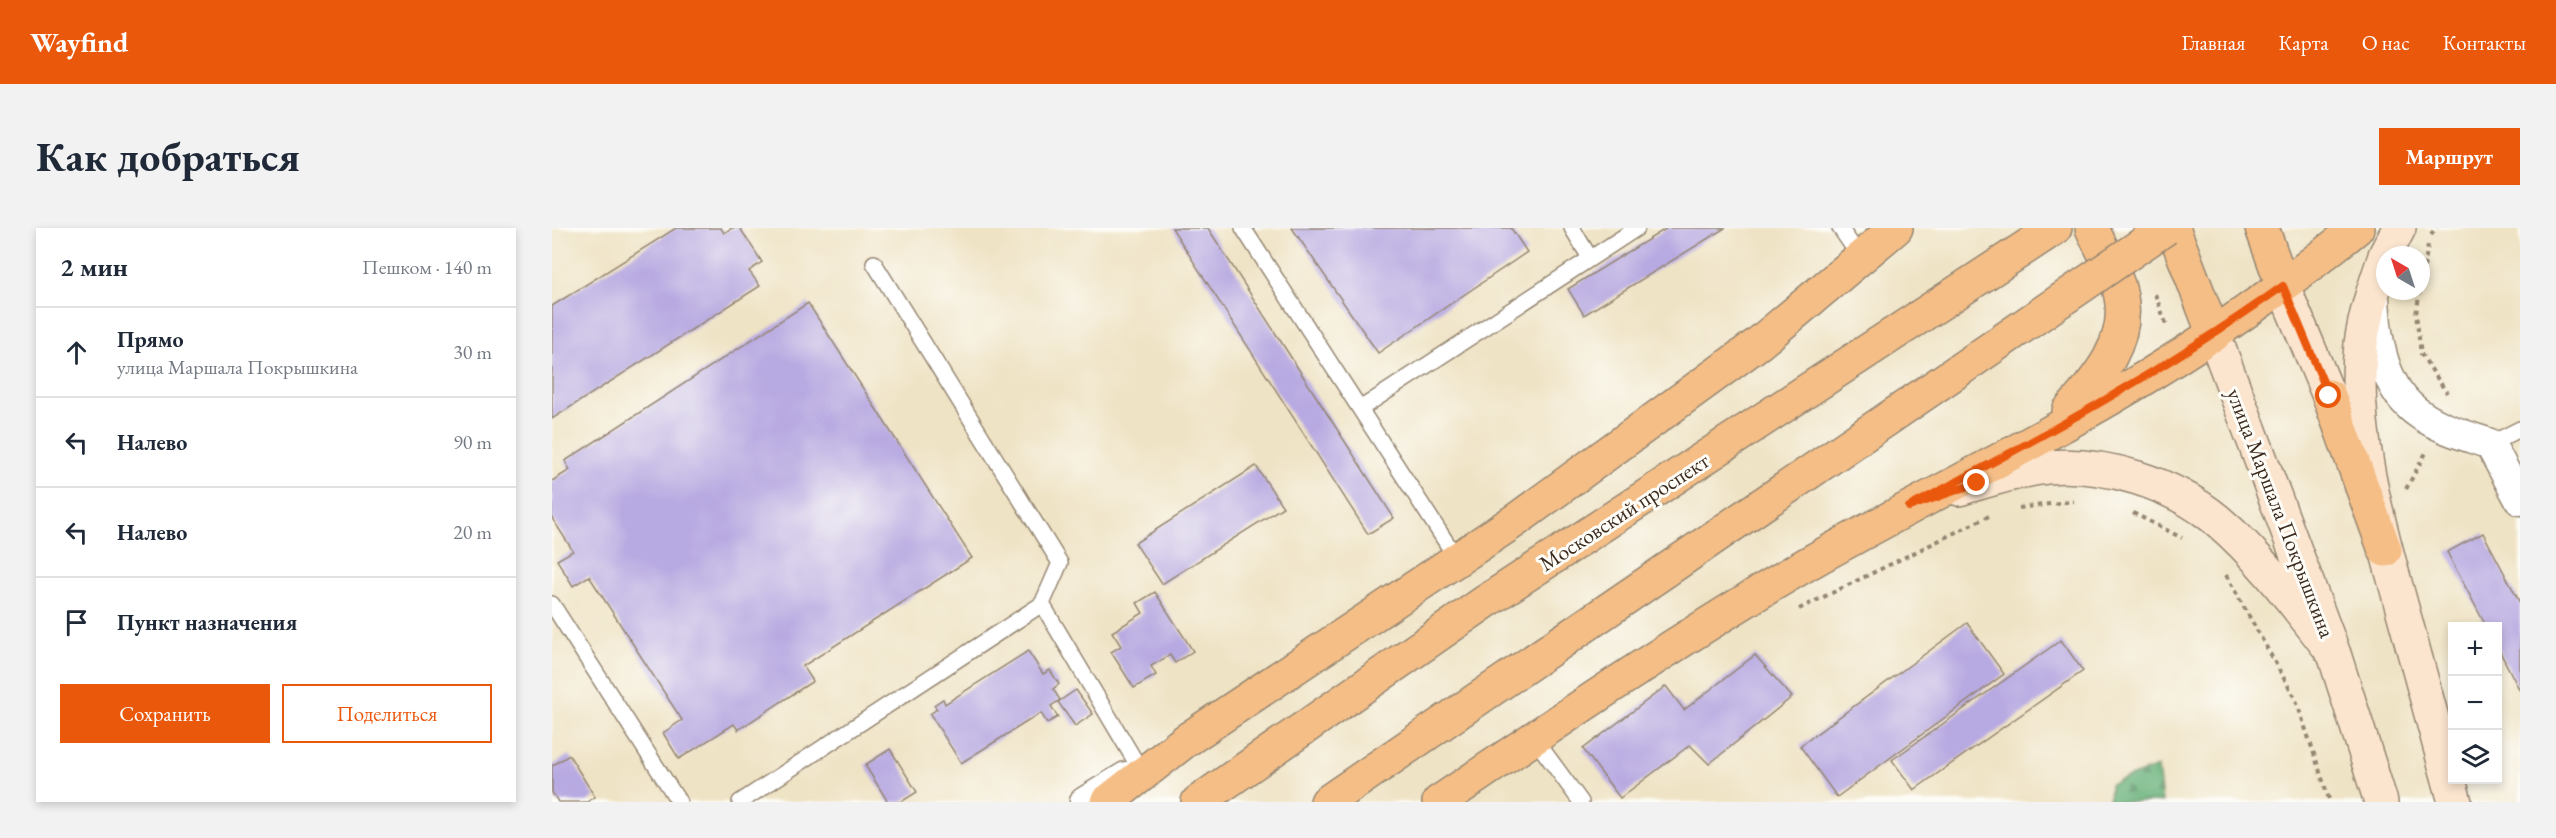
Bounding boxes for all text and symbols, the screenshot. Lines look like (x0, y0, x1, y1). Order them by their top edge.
text: Wayfind (30, 24, 128, 60)
text: Главная (2181, 29, 2245, 56)
text: Карта (2278, 29, 2329, 56)
text: О нас (2362, 29, 2410, 56)
text: Контакты (2443, 29, 2526, 56)
button: Маршрут (2379, 128, 2520, 185)
text: Как добраться (36, 129, 300, 184)
north arrow (2376, 246, 2430, 300)
text: 2 мин (60, 250, 128, 284)
text: Пешком · 140 m (362, 254, 492, 280)
text: Прямо (117, 325, 184, 354)
icon: ahead (60, 336, 93, 369)
text: 30 m (453, 339, 492, 365)
text: улица Маршала Покрышкина (117, 354, 358, 380)
route start (2315, 382, 2341, 408)
street label: улица Маршала Покрышкина (2220, 384, 2342, 642)
icon: left (60, 426, 93, 459)
text: Налево (117, 428, 187, 457)
text: 90 m (453, 429, 492, 455)
street label: Московский проспект (1533, 446, 1715, 578)
route end (1963, 469, 1989, 495)
icon: left (60, 516, 93, 549)
text: Налево (117, 518, 187, 547)
text: 20 m (453, 519, 492, 545)
icon: arrive (60, 606, 93, 639)
text: Пункт назначения (117, 608, 297, 637)
map controls (2448, 622, 2502, 784)
button: + (2448, 622, 2502, 676)
button: − (2448, 676, 2502, 730)
button: Сохранить (60, 684, 270, 743)
button: Поделиться (282, 684, 492, 743)
button: layers (2448, 730, 2502, 784)

